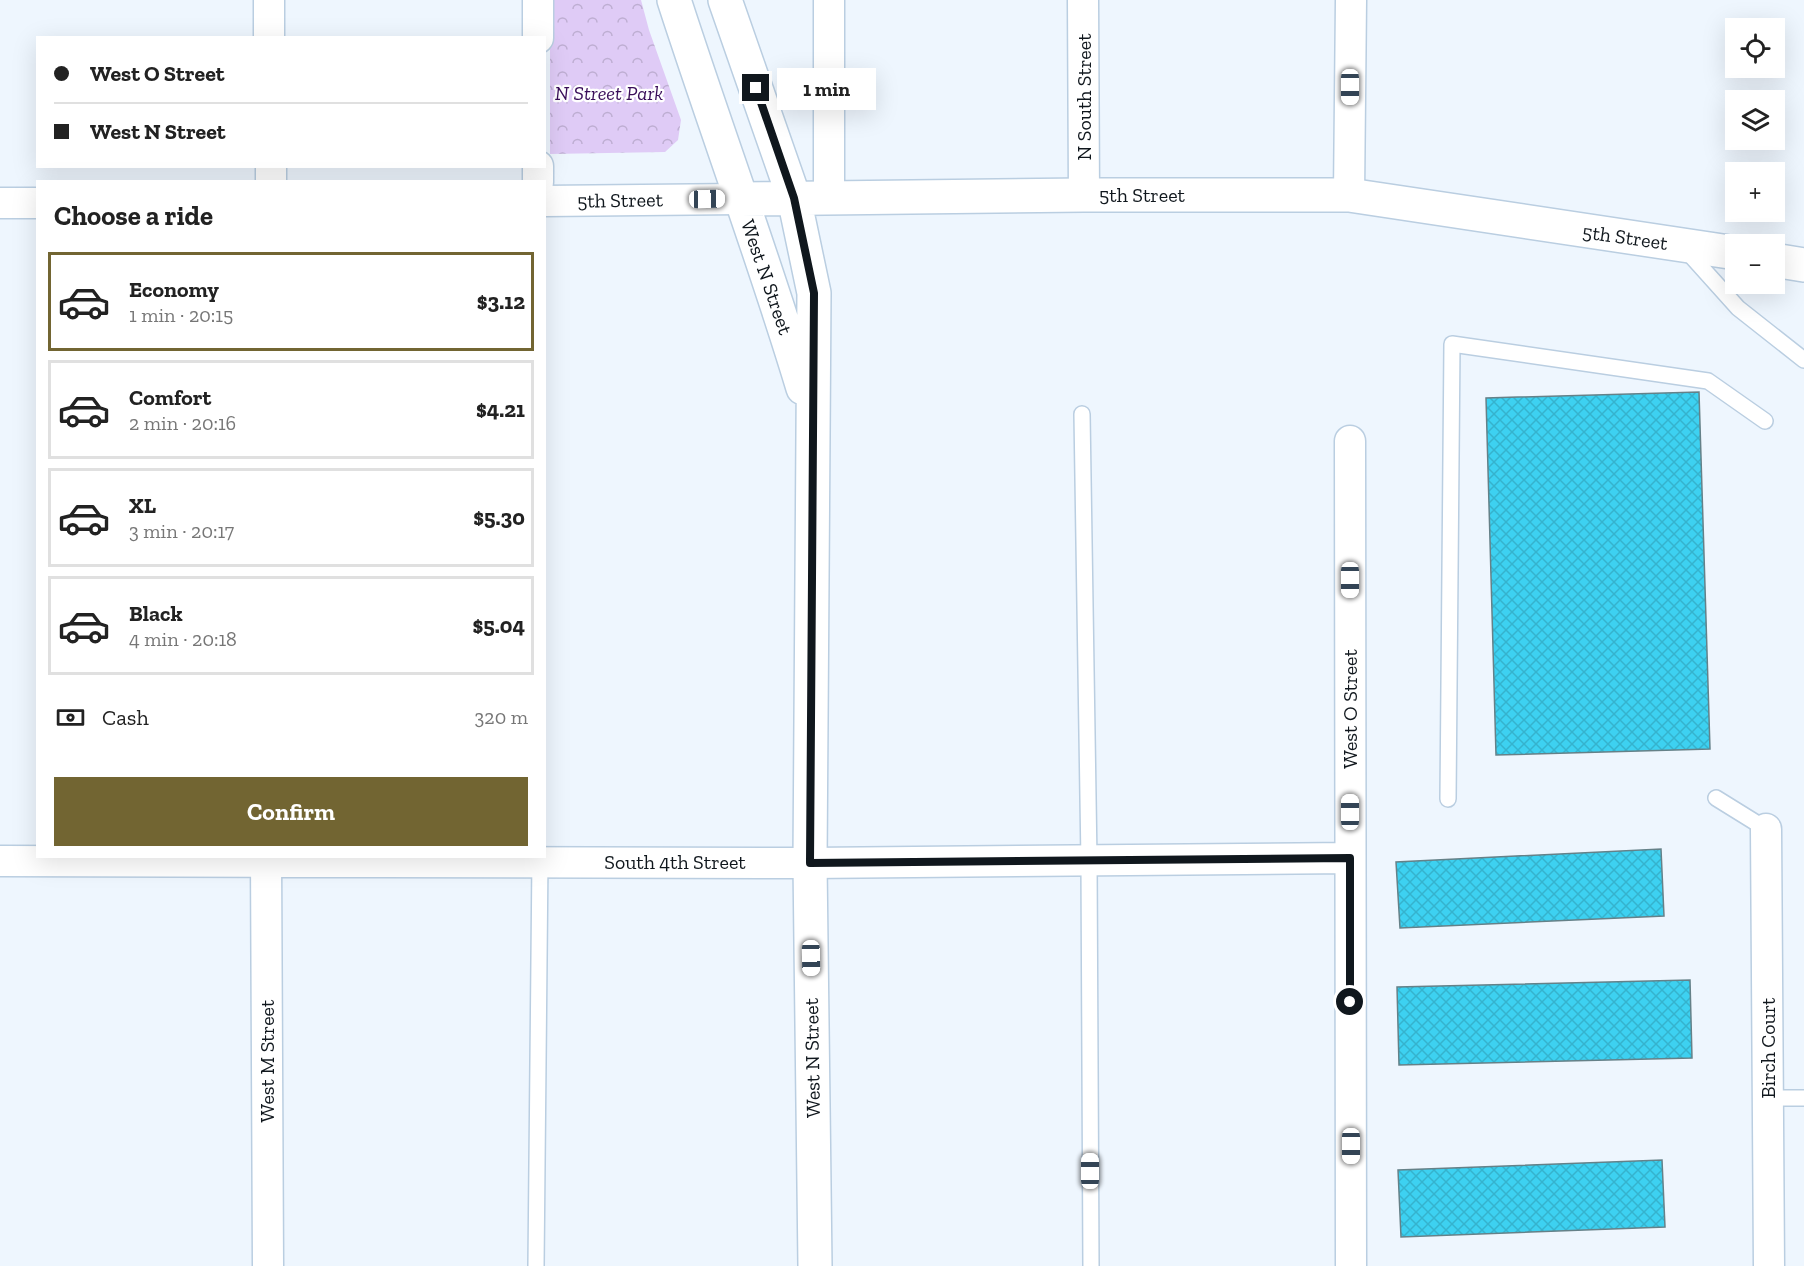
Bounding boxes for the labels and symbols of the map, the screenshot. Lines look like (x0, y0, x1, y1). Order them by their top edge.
street label: N South Street (1072, 33, 1096, 161)
callout: 1 min (777, 67, 876, 109)
car (1341, 69, 1359, 105)
route end (742, 74, 769, 101)
park label: N Street Park (555, 81, 663, 105)
street label: 5th Street (1099, 183, 1186, 207)
street label: 5th Street (577, 187, 664, 213)
car (689, 190, 725, 208)
street label: West N Street (736, 216, 798, 338)
street label: 5th Street (1581, 219, 1670, 255)
car (1341, 562, 1359, 598)
street label: West O Street (1338, 649, 1362, 769)
car (1341, 794, 1359, 830)
street label: South 4th Street (604, 850, 746, 874)
car (802, 940, 820, 976)
route start (1336, 988, 1363, 1015)
street label: West N Street (799, 997, 825, 1118)
street label: Birch Court (1756, 997, 1780, 1099)
street label: West M Street (255, 999, 279, 1122)
car (1342, 1128, 1360, 1164)
car (1081, 1153, 1099, 1189)

